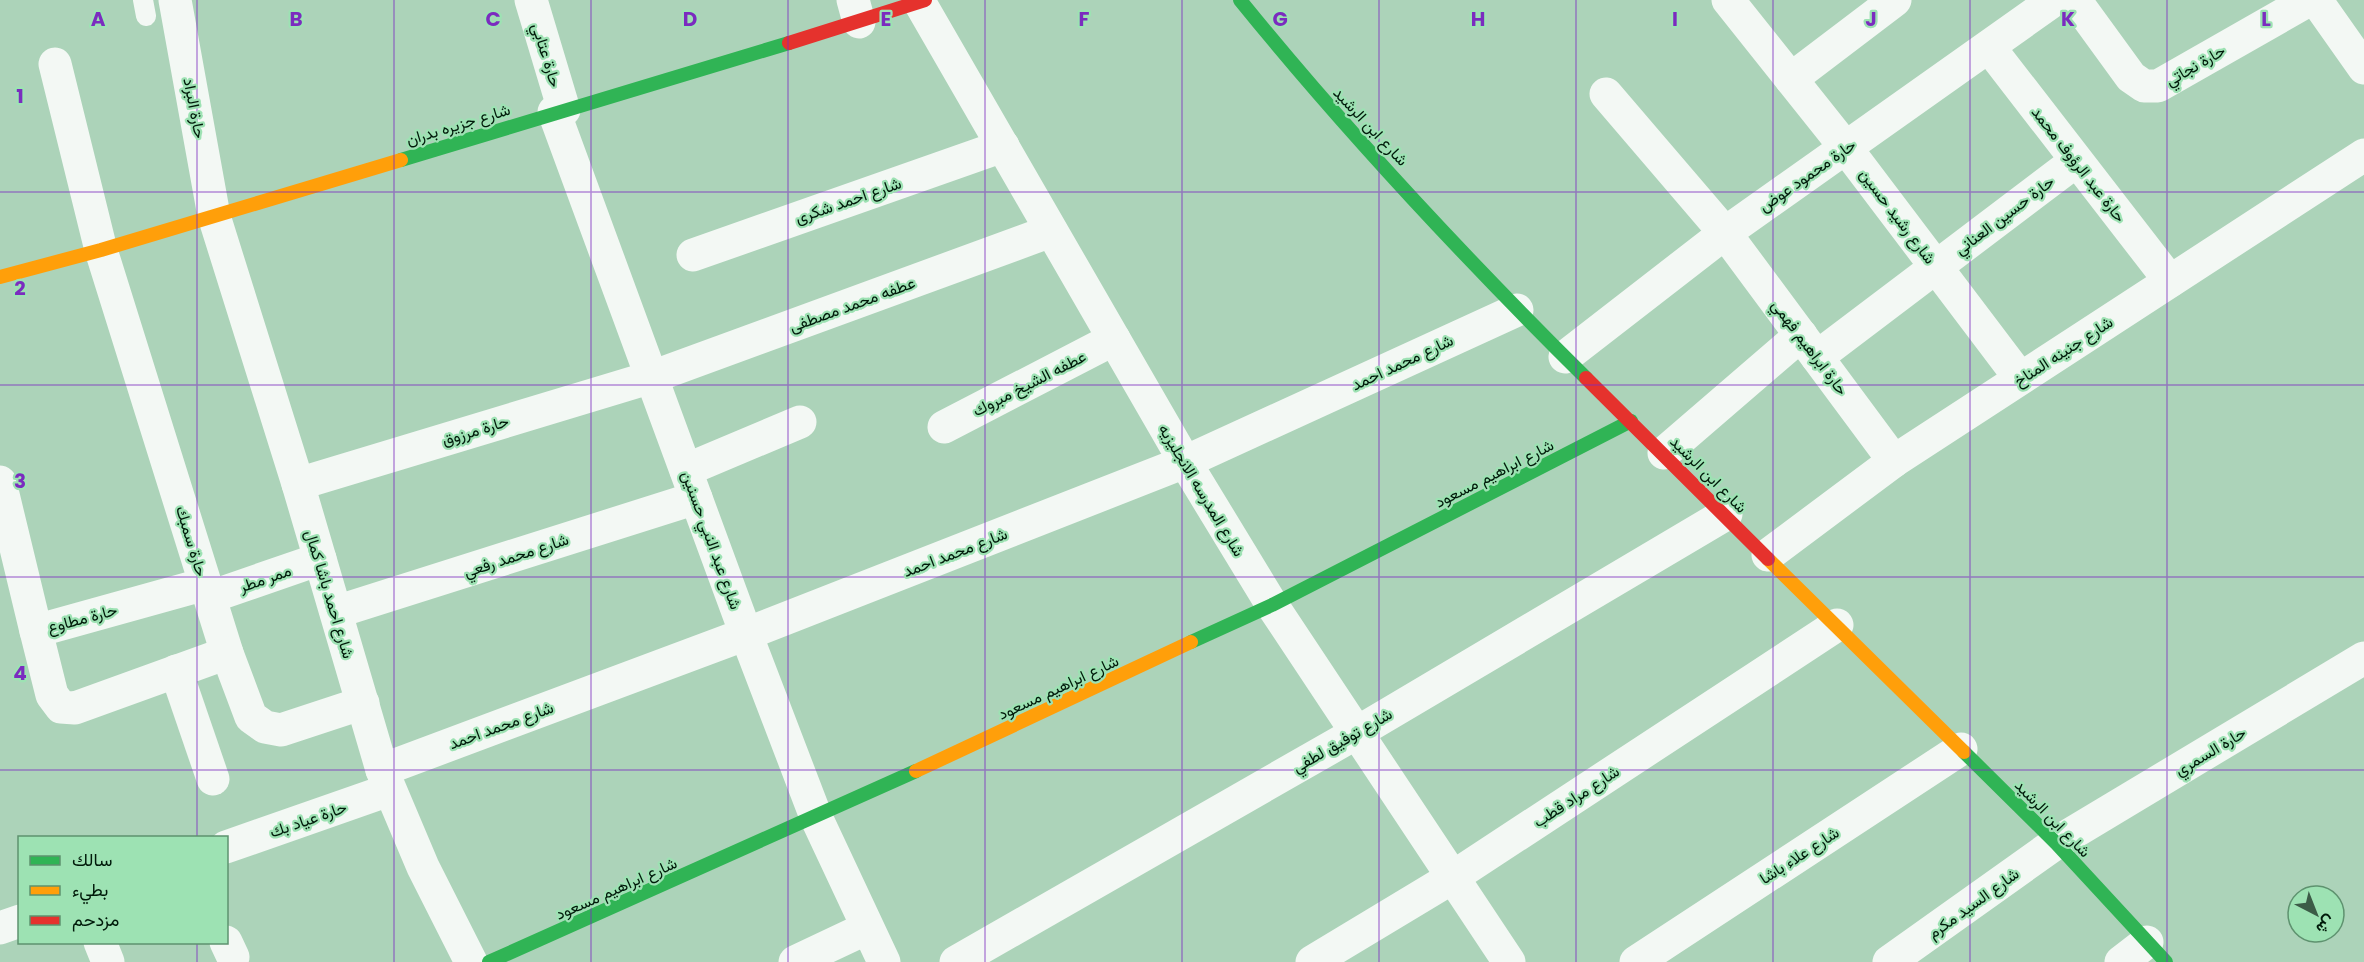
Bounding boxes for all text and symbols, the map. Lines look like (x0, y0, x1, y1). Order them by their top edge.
text: A (91, 5, 106, 33)
text: B (289, 5, 303, 33)
text: C (485, 5, 501, 33)
text: D (683, 5, 697, 33)
text: E (881, 5, 891, 33)
text: F (1079, 5, 1090, 33)
text: G (1272, 5, 1288, 33)
text: H (1471, 5, 1485, 33)
text: I (1672, 5, 1678, 33)
text: J (1865, 5, 1877, 33)
text: K (2061, 5, 2075, 33)
text: L (2261, 5, 2271, 33)
street label: حارة عتابي (524, 20, 567, 91)
street label: حارة نجاتي (2161, 39, 2231, 94)
street label: حارة البراد (177, 76, 212, 141)
text: 1 (16, 82, 24, 110)
street label: شارع ابن الرشيد (1328, 82, 1413, 171)
street label: شارع جزيره بدران (403, 98, 513, 151)
street label: حارة عبد الرؤوف محمد (2026, 102, 2131, 227)
street label: حارة محمود عوض (1754, 133, 1861, 218)
street label: شارع رشيد حسين (1854, 164, 1941, 269)
street label: حارة حسين العناني (1950, 170, 2060, 262)
street label: شارع احمد شكرى (792, 172, 904, 229)
street label: عطفه محمد مصطفى (786, 271, 918, 338)
text: 2 (14, 274, 26, 302)
street label: حارة ابراهيم فهمي (1764, 295, 1853, 401)
street label: شارع جنينه المناخ (2009, 311, 2117, 392)
street label: شارع محمد احمد (1348, 329, 1457, 396)
street label: عطفه الشيخ مبروك (968, 345, 1090, 422)
street label: حارة مرزوق (439, 409, 512, 452)
street label: شارع المدرسه الانجليزيه (1153, 420, 1250, 561)
street label: شارع ابن الرشيد (1665, 431, 1752, 518)
street label: شارع ابراهيم مسعود (1431, 433, 1558, 513)
text: 3 (14, 467, 26, 495)
street label: شارع عبد النبي حسنين (674, 468, 747, 613)
street label: حارة سمبك (170, 503, 213, 580)
street label: شارع محمد احمد (900, 522, 1011, 583)
street label: شارع احمد باشا كمال (299, 527, 360, 661)
street label: شارع محمد رفعي (461, 528, 572, 585)
street label: ممر مطر (235, 559, 294, 598)
street label: حارة مطاوع (45, 598, 120, 639)
street label: شارع ابراهيم مسعود (994, 649, 1122, 726)
text: 4 (13, 659, 27, 687)
street label: شارع محمد احمد (446, 696, 557, 755)
street label: شارع توفيق لطفي (1288, 702, 1397, 780)
street label: حارة السمري (2170, 721, 2251, 783)
street label: شارع مراد قطب (1529, 760, 1624, 833)
street label: شارع ابن الرشيد (2009, 774, 2096, 863)
street label: حارة عياد بك (266, 795, 350, 843)
street label: شارع علاء باشا (1755, 821, 1844, 890)
legend (18, 836, 228, 944)
text: سالك (72, 847, 112, 872)
street label: شارع ابراهيم مسعود (552, 851, 681, 926)
street label: شارع السيد مكرم (1923, 862, 2024, 944)
text: بطيء (72, 877, 108, 905)
north arrow (2286, 884, 2346, 944)
text: مزدحم (72, 907, 119, 932)
text: ش (2311, 910, 2341, 940)

